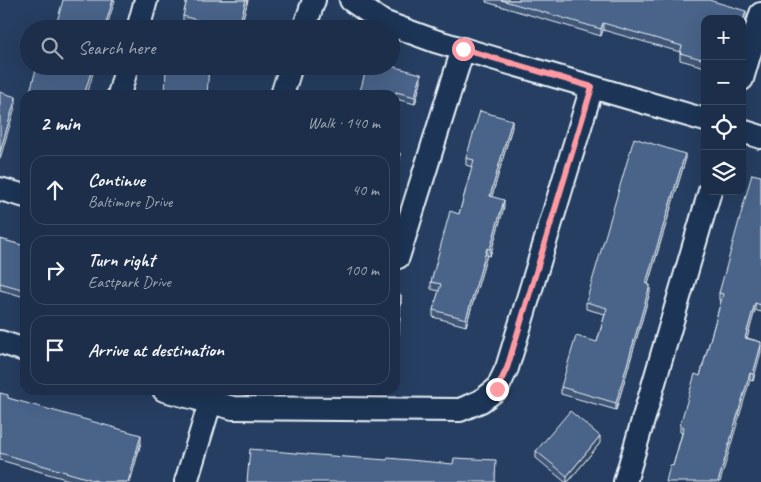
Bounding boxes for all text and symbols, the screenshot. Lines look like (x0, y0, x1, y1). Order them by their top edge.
map controls (701, 15, 746, 195)
button: + (701, 15, 746, 60)
search box (20, 20, 400, 75)
icon: search (38, 34, 66, 62)
text: Search here (78, 36, 155, 60)
route start (452, 38, 475, 61)
button: − (701, 60, 746, 105)
button: locate (701, 105, 746, 150)
text: 2 min (40, 110, 80, 136)
text: Walk · 140 m (308, 113, 380, 133)
button: layers (701, 150, 746, 195)
text: Continue (88, 168, 145, 192)
icon: ahead (41, 176, 69, 204)
text: 40 m (352, 180, 379, 200)
text: Baltimore Drive (88, 192, 172, 212)
text: Turn right (88, 248, 155, 272)
icon: right (41, 256, 69, 284)
text: 100 m (345, 260, 379, 280)
text: Eastpark Drive (88, 272, 171, 292)
icon: arrive (41, 336, 69, 364)
text: Arrive at destination (88, 338, 224, 362)
route end (486, 378, 509, 401)

